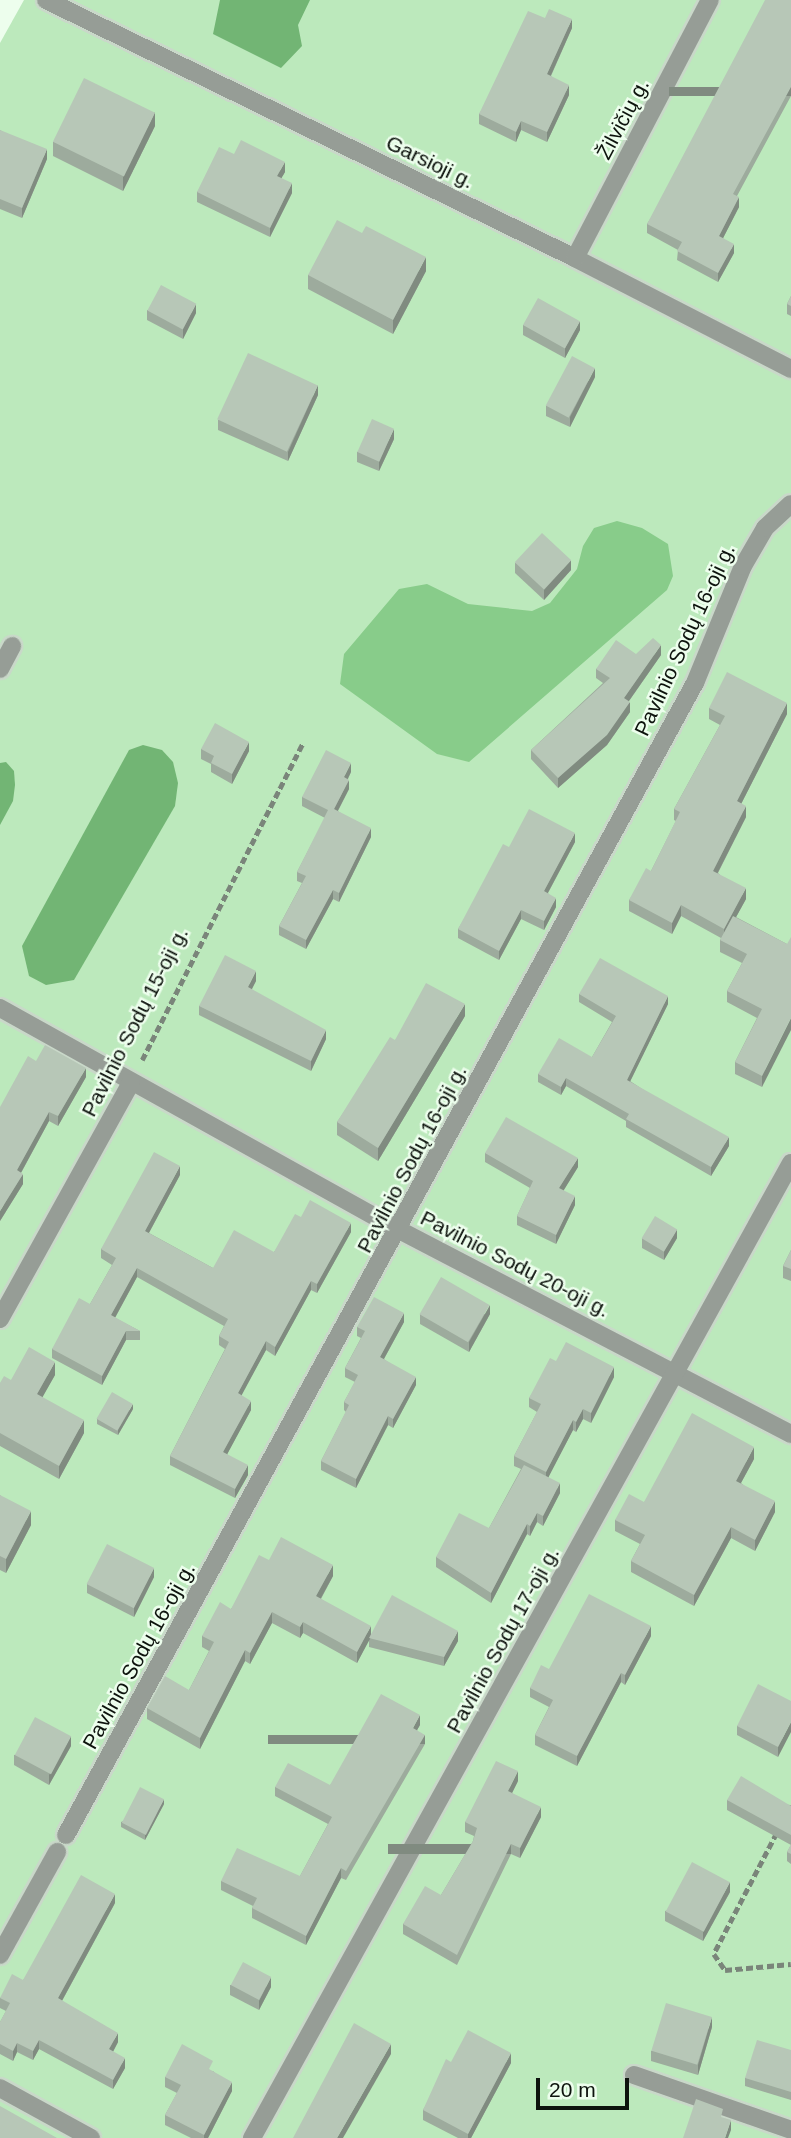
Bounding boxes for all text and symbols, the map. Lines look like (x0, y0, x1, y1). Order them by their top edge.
street label: Žilvičių g. (591, 74, 655, 164)
street label: Garsioji g. (382, 130, 478, 194)
street label: Pavilnio Sodų 16-oji g. (629, 540, 741, 740)
street label: Pavilnio Sodų 15-oji g. (76, 923, 194, 1121)
street label: Pavilnio Sodų 16-oji g. (352, 1061, 472, 1257)
street label: Pavilnio Sodų 20-oji g. (416, 1205, 614, 1323)
street label: Pavilnio Sodų 17-oji g. (441, 1543, 565, 1737)
street label: Pavilnio Sodų 16-oji g. (77, 1559, 201, 1753)
scale bar (539, 2064, 632, 2108)
text: 20 m (549, 2078, 596, 2101)

